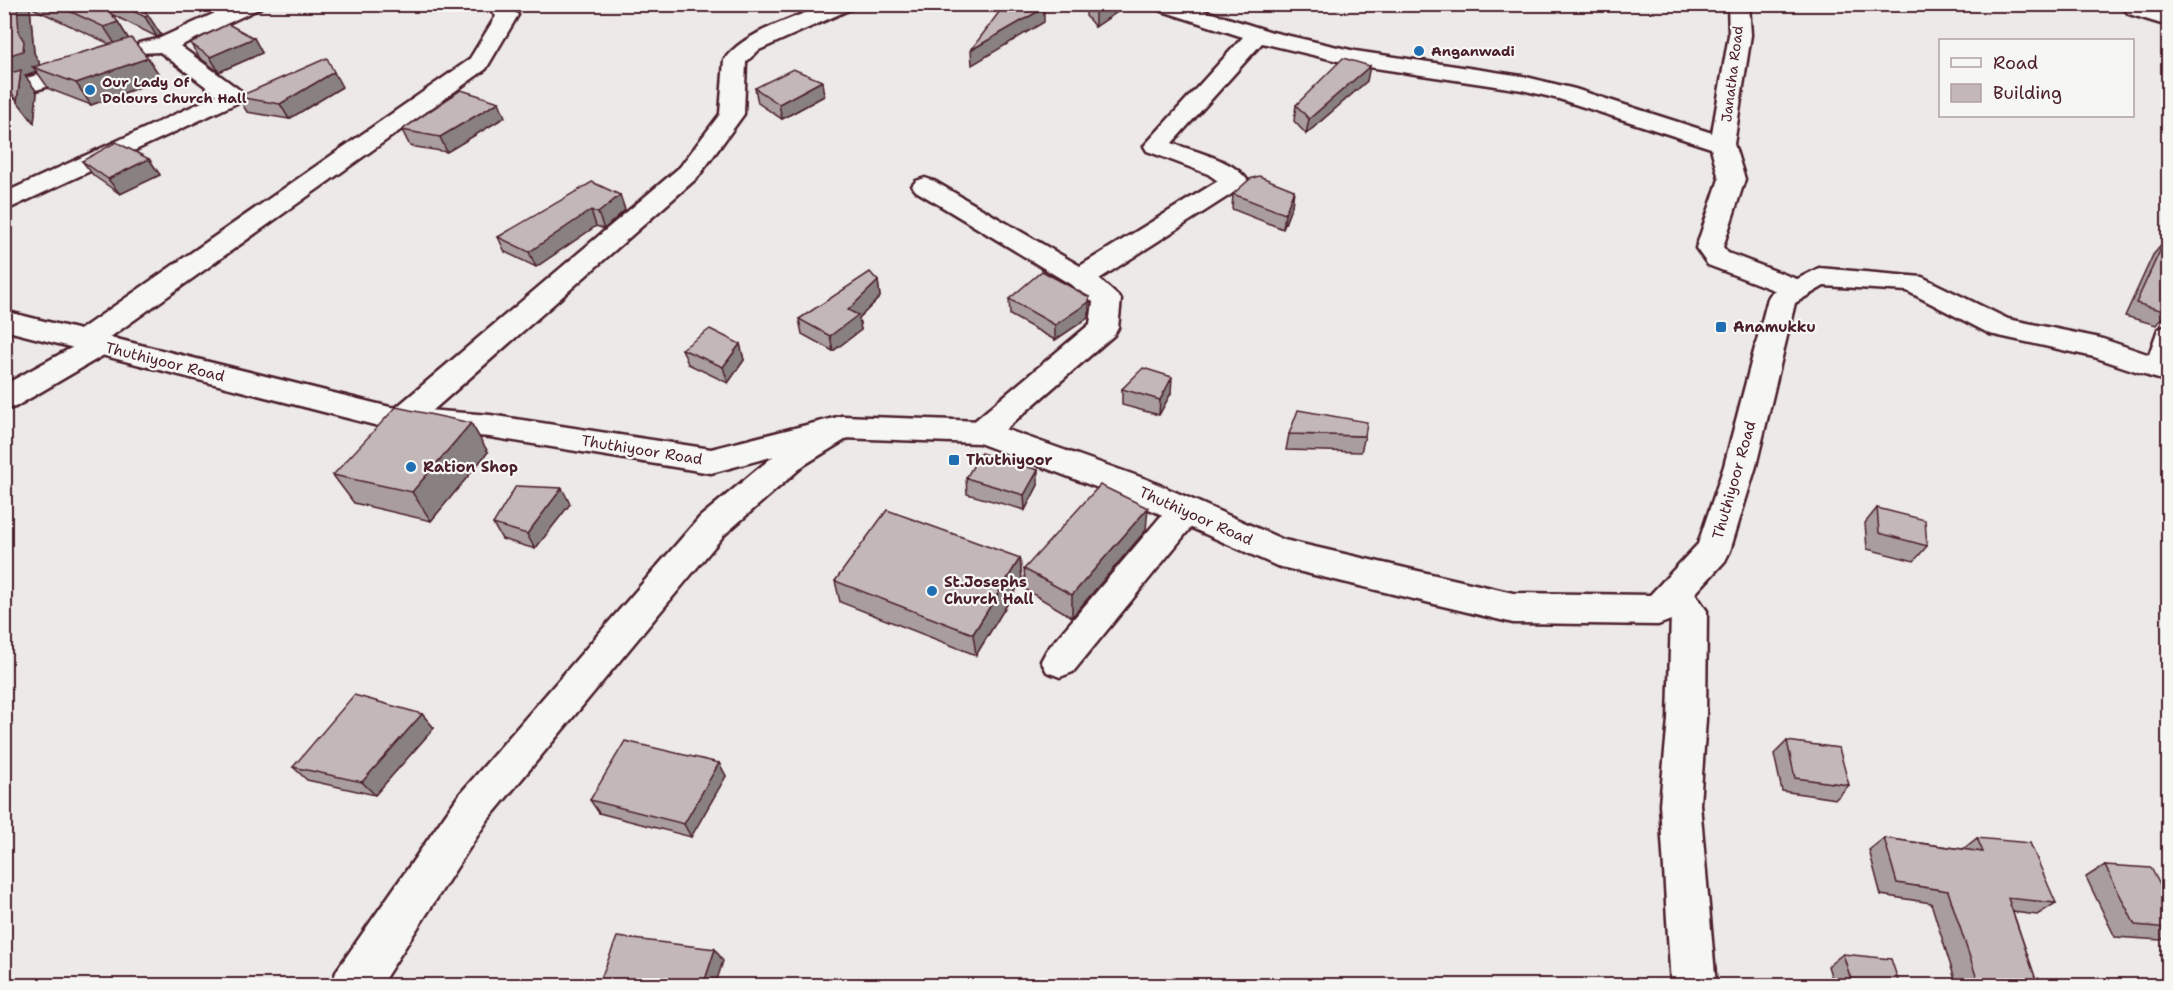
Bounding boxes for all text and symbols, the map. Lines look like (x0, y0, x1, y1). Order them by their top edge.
street label: Janatha Road (1717, 25, 1747, 123)
legend (1939, 39, 2134, 117)
place label: Anganwadi (1431, 42, 1515, 60)
marker: Anganwadi (1412, 44, 1426, 58)
text: Road (1993, 51, 2038, 75)
place label: Our Lady Of Dolours Church Hall (102, 73, 247, 107)
text: Building (1993, 81, 2062, 105)
marker: Our Lady Of Dolours Church Hall (83, 83, 97, 97)
place label: Anamukku (1733, 317, 1816, 337)
marker: Anamukku (1714, 320, 1728, 334)
street label: Thuthiyoor Road (103, 337, 227, 387)
street label: Thuthiyoor Road (1708, 418, 1761, 542)
street label: Thuthiyoor Road (580, 431, 704, 470)
place label: Thuthiyoor (966, 450, 1053, 470)
marker: Thuthiyoor (947, 453, 961, 467)
place label: Ration Shop (423, 457, 518, 477)
marker: Ration Shop (404, 460, 418, 474)
street label: Thuthiyoor Road (1136, 482, 1256, 550)
place label: St.Josephs Church Hall (944, 572, 1034, 609)
marker: St.Josephs Church Hall (925, 584, 939, 598)

